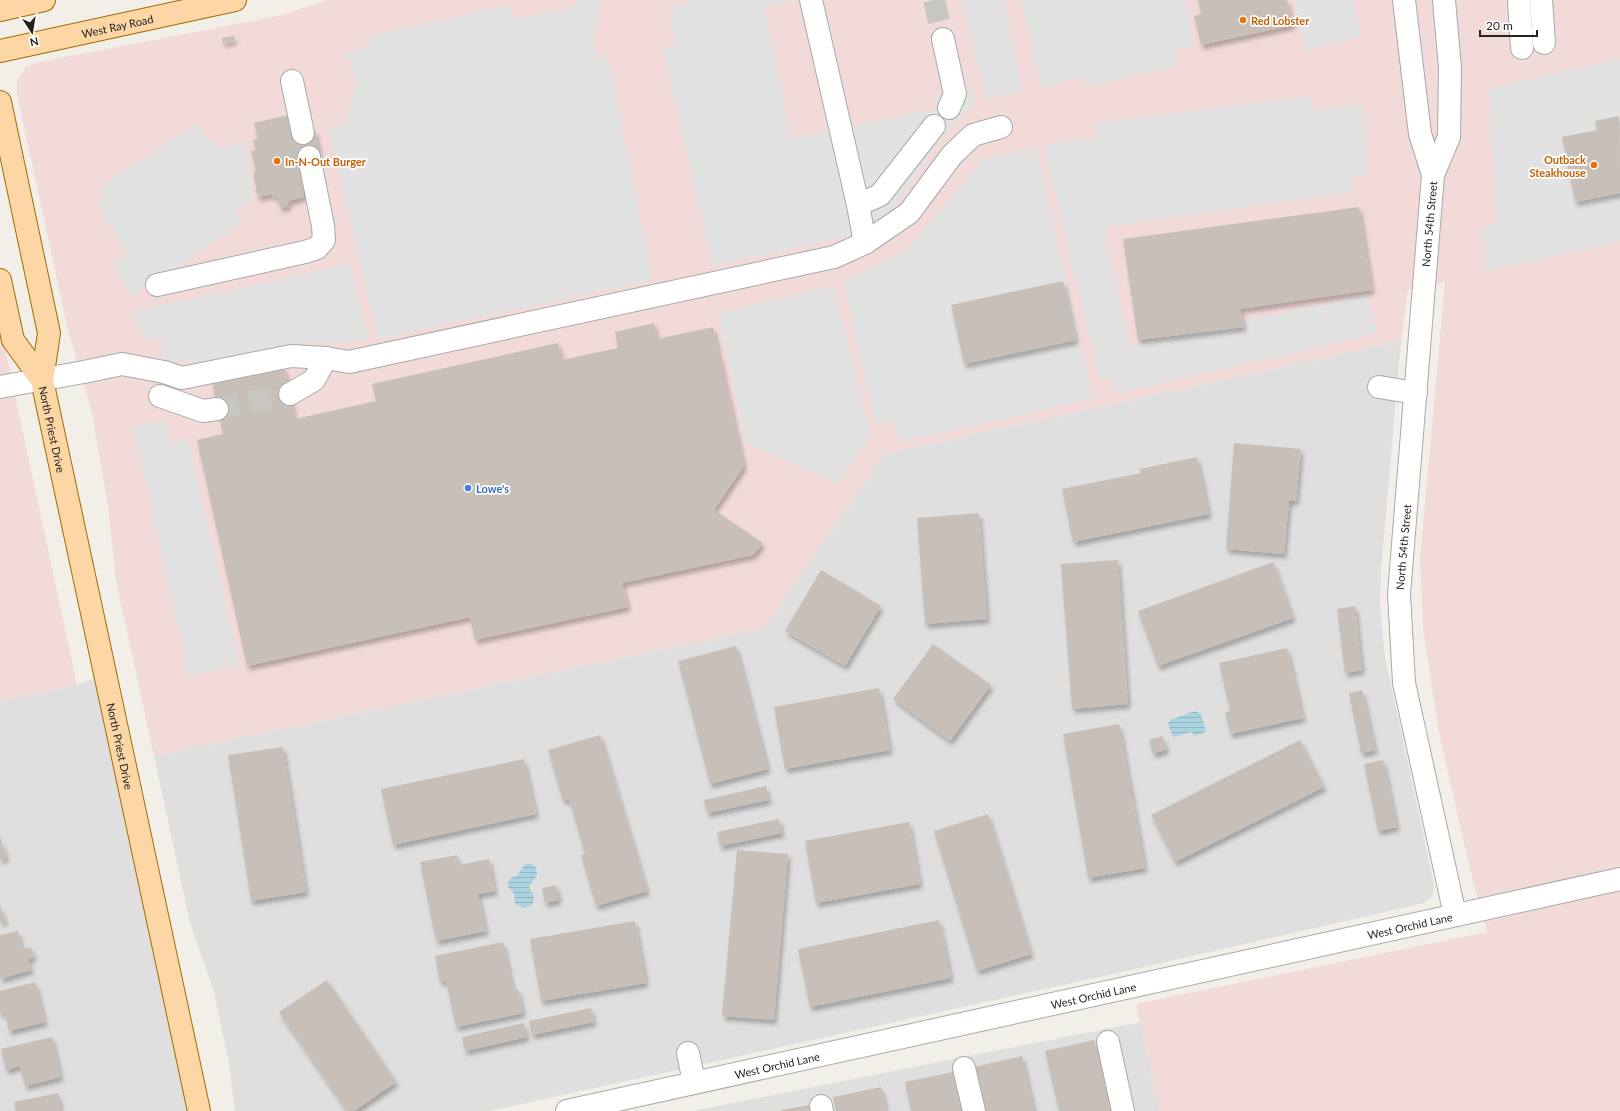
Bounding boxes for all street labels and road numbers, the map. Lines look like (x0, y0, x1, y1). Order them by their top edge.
street label: West Ray Road (80, 11, 154, 40)
street label: North 54th Street (1419, 181, 1439, 267)
street label: North Priest Drive (37, 385, 68, 474)
street label: North 54th Street (1393, 504, 1413, 590)
street label: North Priest Drive (105, 702, 136, 791)
street label: West Orchid Lane (1366, 910, 1454, 941)
street label: West Orchid Lane (1050, 979, 1137, 1011)
street label: West Orchid Lane (733, 1049, 821, 1080)

